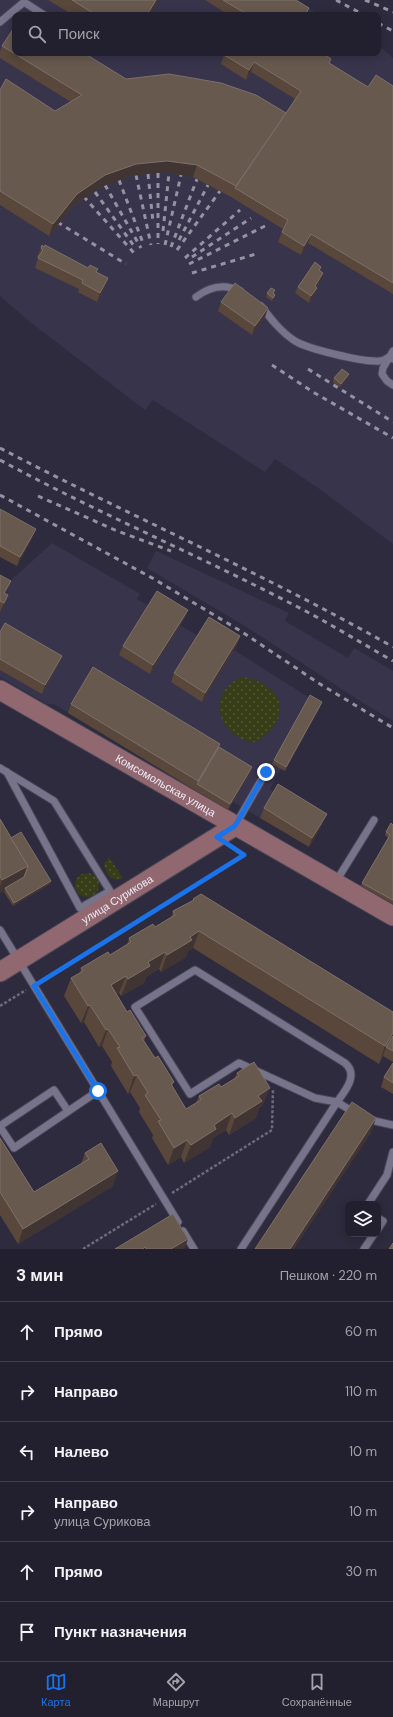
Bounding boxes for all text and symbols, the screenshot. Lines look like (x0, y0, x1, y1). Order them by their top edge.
search box (12, 12, 381, 56)
icon: search (26, 23, 48, 45)
text: Поиск (58, 24, 100, 44)
street label: Комсомольская улица (113, 751, 219, 820)
route end (257, 763, 275, 781)
street label: улица Сурикова (79, 871, 156, 927)
route start (89, 1082, 107, 1100)
map controls (345, 1201, 381, 1237)
button: layers (345, 1201, 381, 1237)
text: 3 мин (16, 1264, 64, 1286)
text: Пешком · 220 m (280, 1267, 377, 1284)
icon: ahead (16, 1321, 38, 1343)
text: Прямо (54, 1322, 103, 1342)
text: 60 m (345, 1323, 377, 1340)
icon: right (16, 1381, 38, 1403)
text: Направо (54, 1382, 118, 1402)
text: 110 m (345, 1383, 377, 1400)
icon: left (16, 1441, 38, 1463)
text: Налево (54, 1442, 109, 1462)
text: 10 m (349, 1443, 377, 1460)
text: Направо (54, 1493, 118, 1513)
icon: right (16, 1501, 38, 1523)
text: 10 m (349, 1503, 377, 1520)
text: улица Сурикова (54, 1513, 150, 1530)
icon: ahead (16, 1561, 38, 1583)
text: Прямо (54, 1562, 103, 1582)
text: 30 m (345, 1563, 377, 1580)
icon: arrive (16, 1621, 38, 1643)
text: Пункт назначения (54, 1622, 187, 1642)
tab: Карта (41, 1671, 71, 1709)
tab: Маршрут (153, 1671, 200, 1709)
tab: Сохранённые (282, 1671, 352, 1709)

